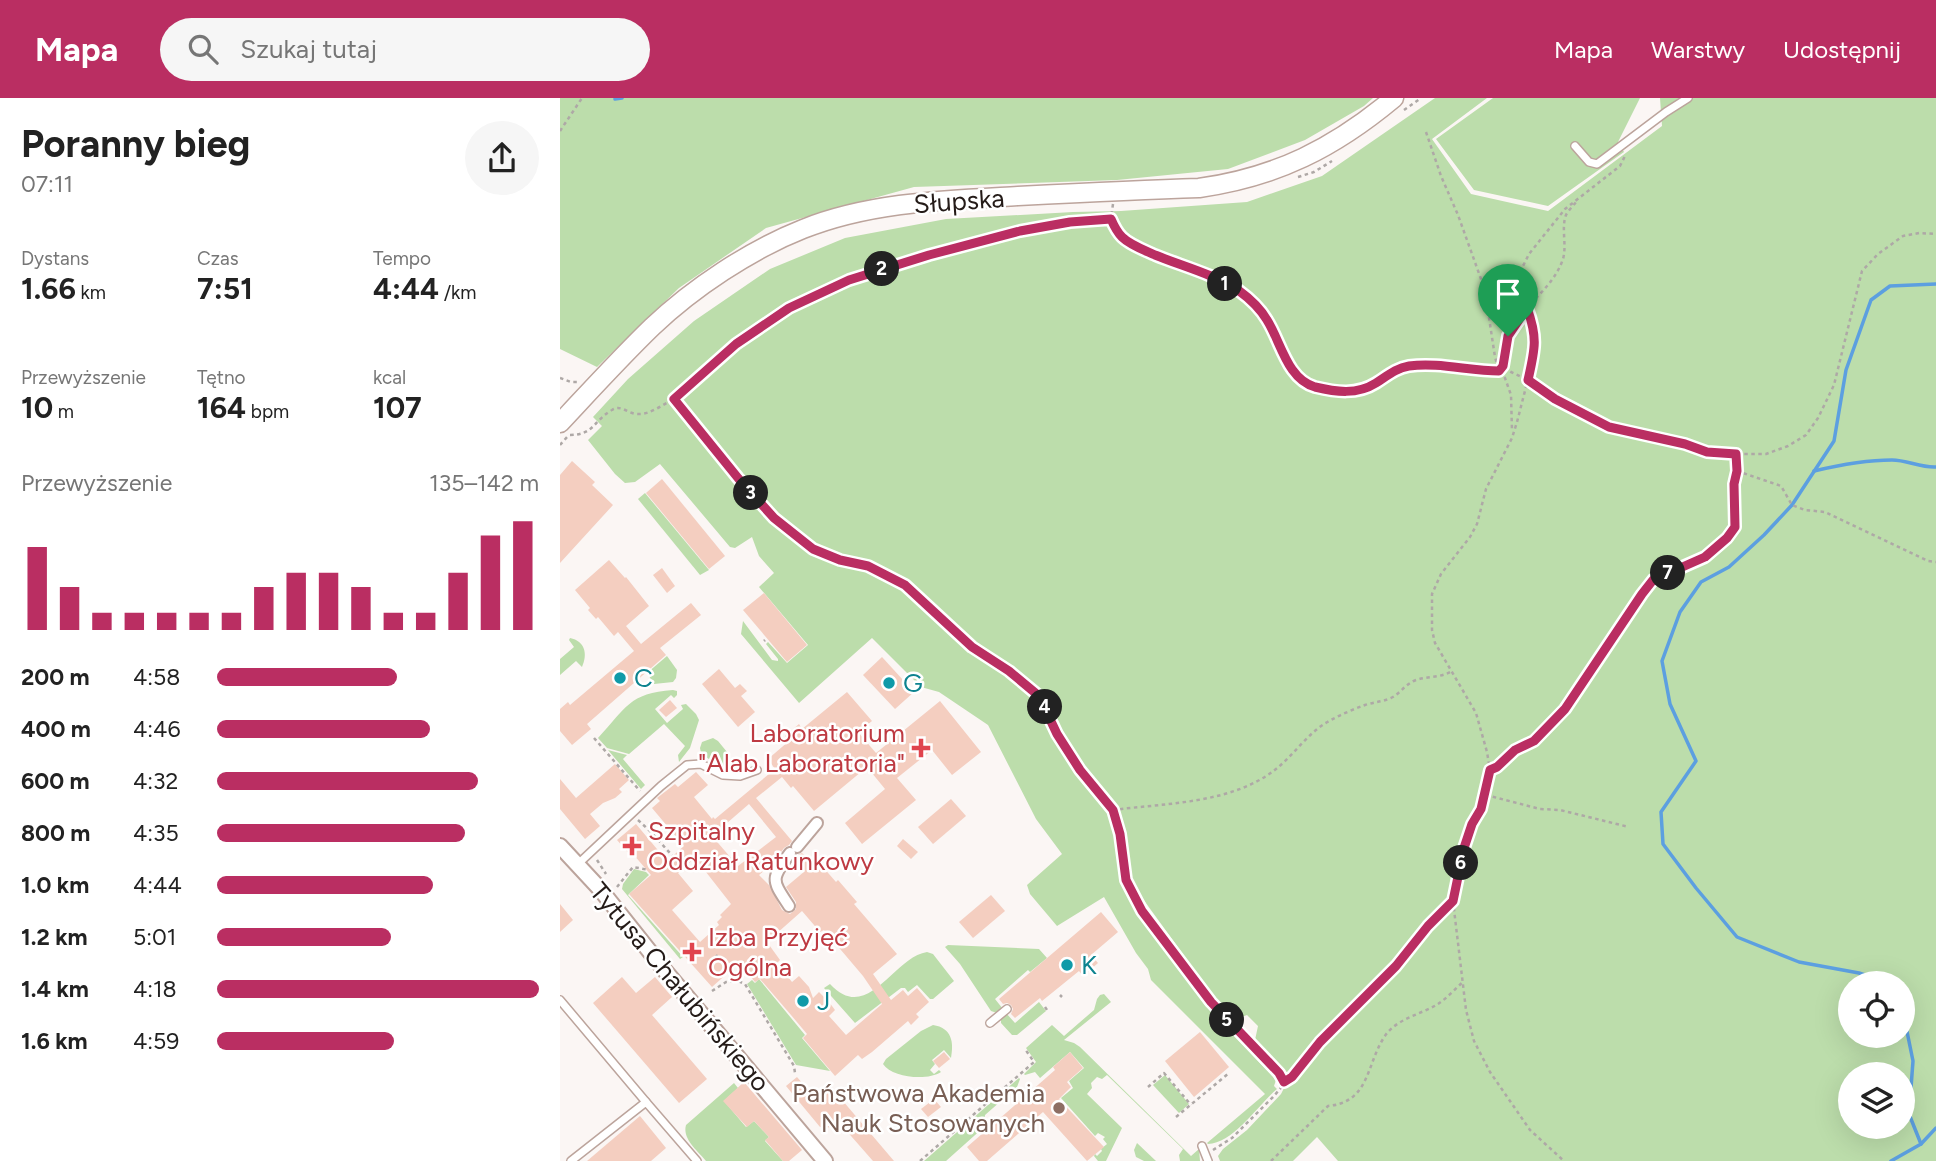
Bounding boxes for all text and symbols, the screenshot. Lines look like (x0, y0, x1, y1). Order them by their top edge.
search box (160, 18, 650, 81)
text: Mapa (35, 30, 118, 69)
icon: search (184, 30, 222, 68)
text: Szukaj tutaj (240, 33, 377, 65)
text: Mapa (1554, 35, 1613, 64)
text: Warstwy (1651, 35, 1745, 64)
text: Udostępnij (1783, 35, 1901, 64)
text: Poranny bieg (21, 121, 250, 167)
button: share (465, 121, 539, 195)
text: 07:11 (21, 170, 73, 198)
street label: Słupska (913, 182, 1005, 220)
text: Dystans (21, 247, 89, 270)
text: Czas (197, 247, 239, 270)
text: Tempo (373, 247, 431, 270)
pin: 2 (864, 252, 900, 286)
text: 2 (876, 257, 887, 280)
pin (1478, 264, 1538, 336)
pin: 1 (1208, 266, 1242, 302)
text: 1.66 (21, 270, 76, 307)
text: 7:51 (197, 270, 253, 307)
text: 4:44 (373, 270, 439, 307)
text: 1 (1220, 272, 1229, 295)
icon: arrive (1489, 275, 1527, 313)
text: km (76, 281, 106, 304)
text: /km (439, 281, 476, 304)
text: Przewyższenie (21, 366, 146, 389)
text: Tętno (197, 366, 246, 389)
text: kcal (373, 366, 406, 389)
text: 10 (21, 389, 53, 426)
text: 164 (197, 389, 246, 426)
text: 107 (373, 389, 422, 426)
text: m (53, 400, 74, 423)
text: bpm (246, 400, 289, 423)
text: Przewyższenie (21, 469, 172, 497)
text: 135–142 m (429, 469, 539, 497)
pin: 3 (734, 476, 768, 510)
text: 3 (745, 481, 756, 504)
pin: 7 (1650, 556, 1686, 590)
text: 7 (1662, 561, 1673, 584)
place label: C (634, 662, 653, 694)
text: 200 m (21, 663, 90, 691)
text: 4:58 (133, 663, 180, 691)
place label: G (903, 667, 923, 699)
marker: C (612, 670, 628, 686)
marker: G (881, 675, 897, 691)
pin: 4 (1028, 690, 1063, 724)
text: 4 (1038, 695, 1051, 718)
text: 400 m (21, 715, 91, 743)
text: 4:46 (133, 715, 180, 743)
place label: Laboratorium "Alab Laboratoria" (698, 717, 905, 779)
marker: Laboratorium "Alab Laboratoria" (911, 738, 931, 758)
text: 600 m (21, 767, 90, 795)
text: 4:32 (133, 767, 178, 795)
place label: Szpitalny Oddział Ratunkowy (648, 815, 874, 877)
text: 800 m (21, 819, 90, 847)
text: 4:35 (133, 819, 179, 847)
marker: Szpitalny Oddział Ratunkowy (622, 836, 642, 856)
pin: 6 (1444, 846, 1478, 880)
text: 6 (1455, 851, 1466, 874)
text: 1.0 km (21, 871, 89, 899)
text: 4:44 (133, 871, 182, 899)
street label: Tytusa Chałubińskiego (583, 876, 777, 1098)
place label: Izba Przyjęć Ogólna (708, 921, 848, 983)
text: 1.2 km (21, 923, 88, 951)
text: 5:01 (133, 923, 176, 951)
marker: Izba Przyjęć Ogólna (682, 942, 702, 962)
place label: K (1081, 949, 1097, 981)
marker: K (1059, 957, 1075, 973)
map controls (1838, 971, 1915, 1139)
button: locate (1838, 971, 1915, 1048)
text: 1.4 km (21, 975, 89, 1003)
text: 4:18 (133, 975, 177, 1003)
place label: J (817, 985, 830, 1017)
marker: J (795, 993, 811, 1009)
pin: 5 (1210, 1002, 1244, 1038)
text: 5 (1221, 1008, 1232, 1031)
text: 1.6 km (21, 1027, 88, 1055)
text: 4:59 (133, 1027, 179, 1055)
button: layers (1838, 1062, 1915, 1139)
place label: Państwowa Akademia Nauk Stosowanych (792, 1077, 1045, 1139)
marker: Państwowa Akademia Nauk Stosowanych (1051, 1100, 1067, 1116)

